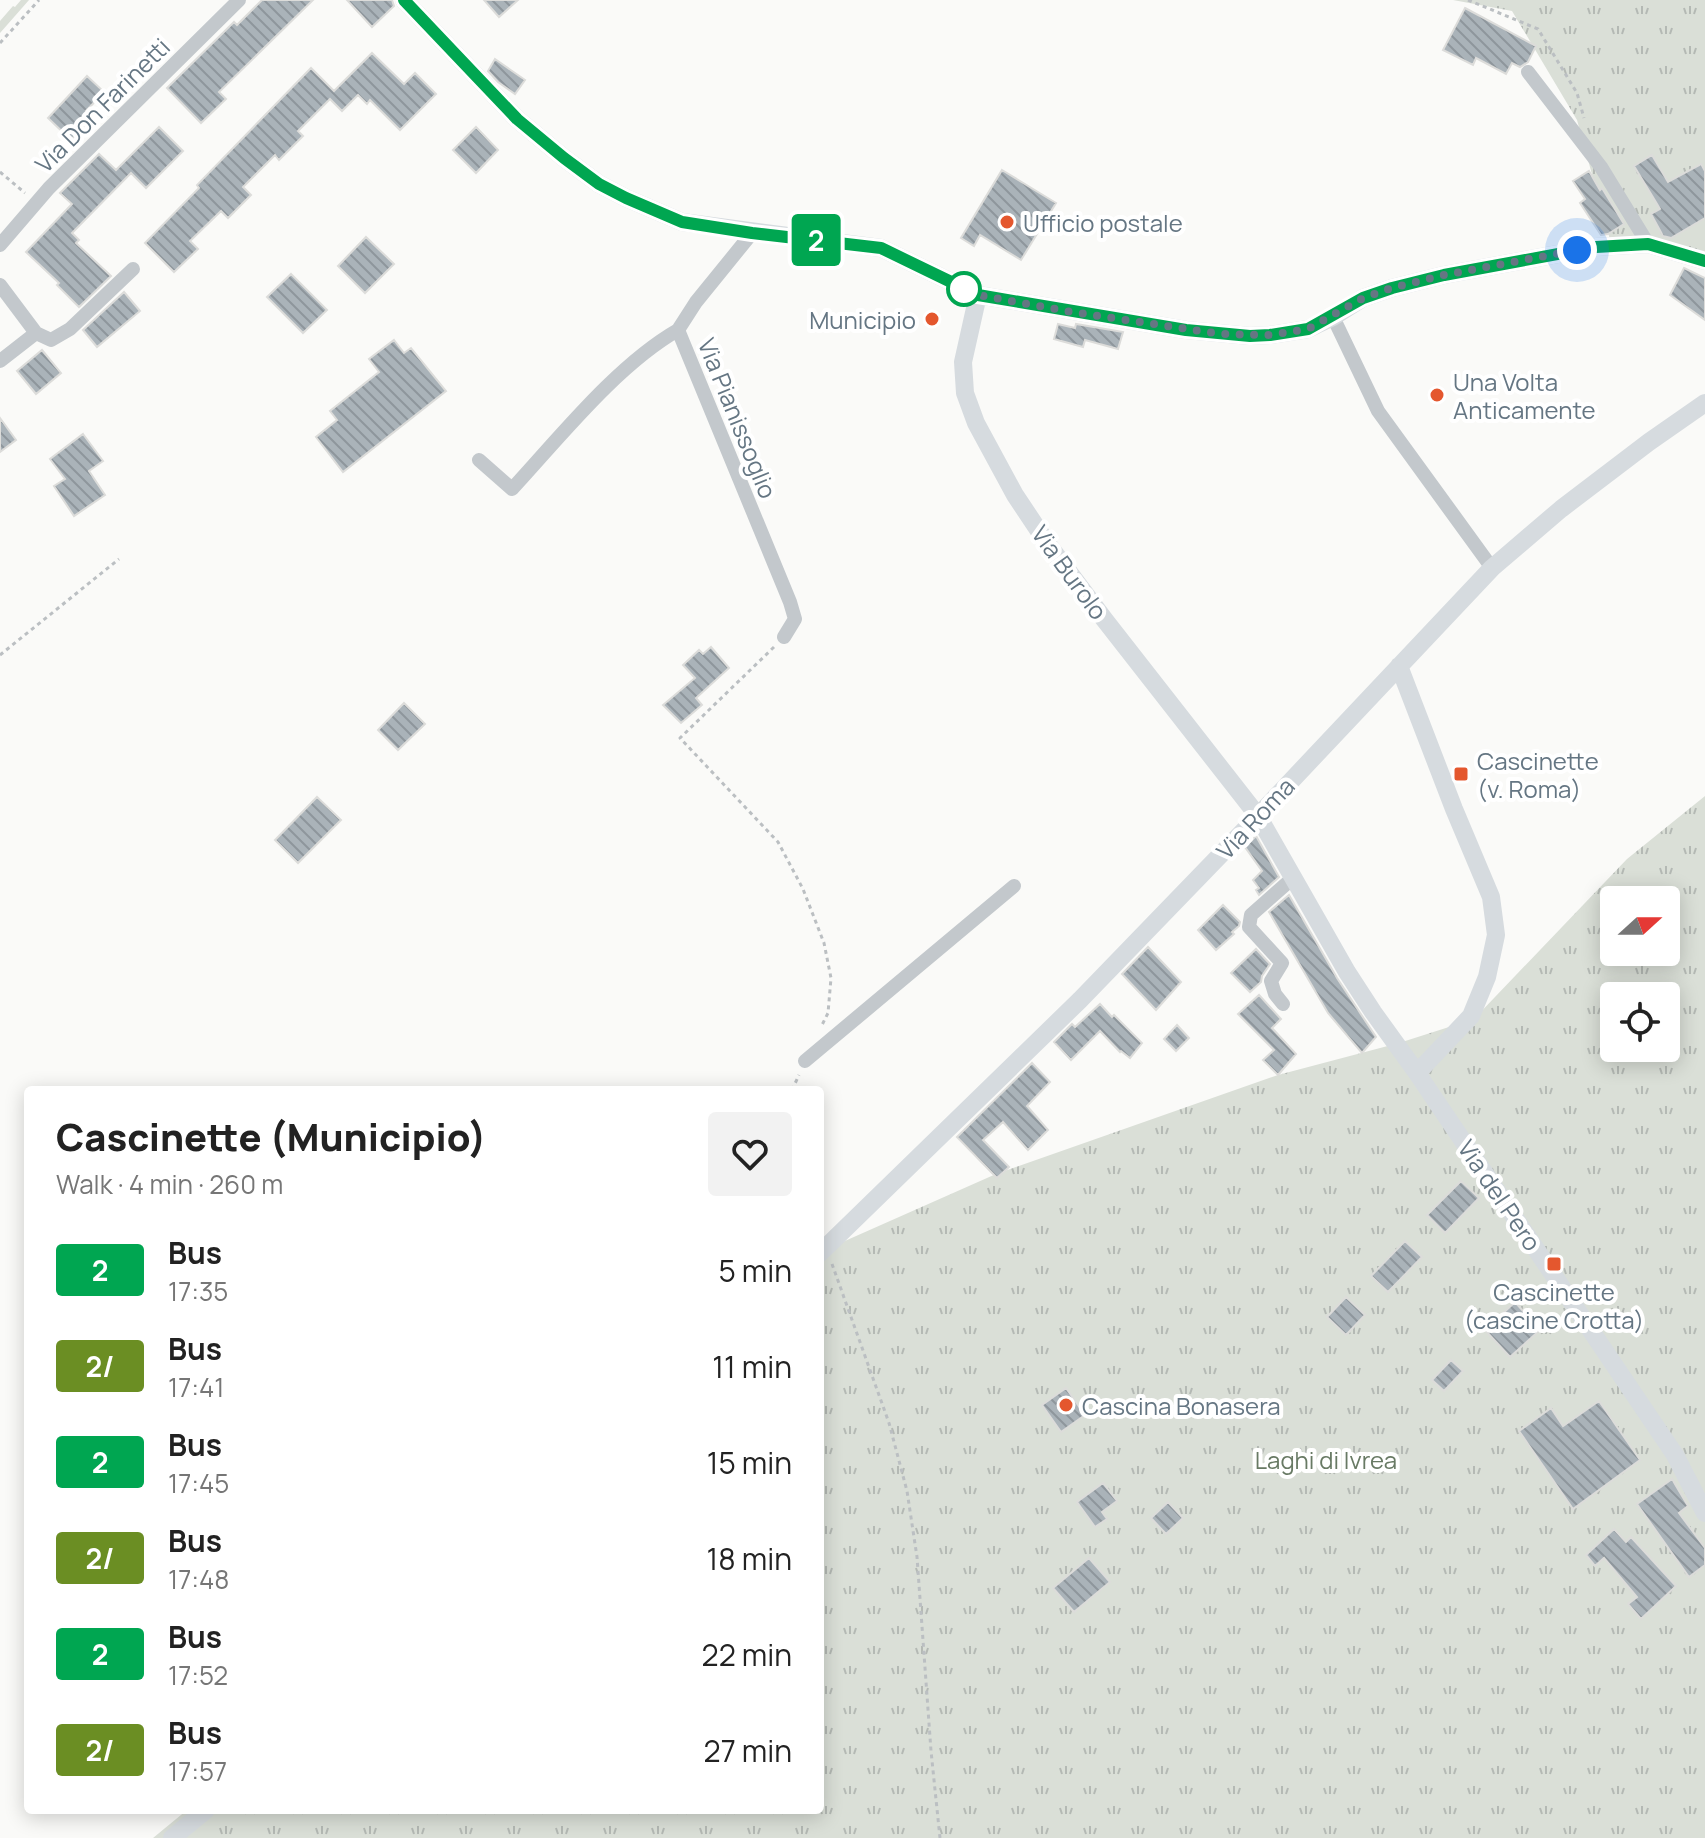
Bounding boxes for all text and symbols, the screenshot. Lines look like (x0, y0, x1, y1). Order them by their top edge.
street label: Via Don Farinetti (27, 30, 177, 180)
place label: Ufficio postale (1023, 206, 1183, 239)
marker: Ufficio postale (998, 213, 1016, 231)
line badge: 2 (790, 214, 842, 266)
text: 2 (808, 221, 824, 259)
your location (1557, 230, 1597, 270)
unlabelled marker (947, 272, 981, 306)
place label: Municipio (809, 303, 916, 336)
marker: Municipio (923, 310, 941, 328)
street label: Via Pianissoglio (691, 333, 785, 503)
place label: Una Volta Anticamente (1453, 365, 1596, 426)
marker: Una Volta Anticamente (1428, 386, 1446, 404)
street label: Via Burolo (1025, 518, 1115, 626)
place label: Cascinette (v. Roma) (1477, 744, 1599, 805)
marker: Cascinette (v. Roma) (1452, 765, 1470, 783)
street label: Via Roma (1209, 770, 1301, 866)
north arrow (1600, 886, 1680, 966)
map controls (1600, 886, 1680, 1062)
button: locate (1600, 982, 1680, 1062)
text: Cascinette (Municipio) (56, 1110, 487, 1162)
button: heart (708, 1112, 792, 1196)
street label: Via del Pero (1451, 1133, 1549, 1257)
text: Walk · 4 min · 260 m (56, 1166, 283, 1202)
text: Bus (168, 1232, 222, 1273)
text: 5 min (718, 1250, 792, 1291)
text: 2 (92, 1251, 108, 1289)
marker: Cascinette (cascine Crotta) (1545, 1255, 1563, 1273)
text: 17:35 (168, 1273, 228, 1309)
place label: Cascinette (cascine Crotta) (1464, 1275, 1644, 1336)
text: Bus (168, 1328, 222, 1369)
text: 11 min (712, 1346, 792, 1387)
text: 2/ (86, 1347, 114, 1385)
text: 17:41 (168, 1369, 224, 1405)
place label: Cascina Bonasera (1082, 1389, 1281, 1422)
marker: Cascina Bonasera (1057, 1396, 1075, 1414)
text: Bus (168, 1424, 222, 1465)
text: 15 min (707, 1442, 792, 1483)
text: 2 (92, 1443, 108, 1481)
park label: Laghi di Ivrea (1255, 1443, 1397, 1476)
text: 17:45 (168, 1465, 229, 1501)
text: Bus (168, 1520, 222, 1561)
text: 18 min (707, 1538, 792, 1579)
text: 2/ (86, 1539, 114, 1577)
text: 17:48 (168, 1561, 229, 1597)
text: Bus (168, 1616, 222, 1657)
text: 22 min (702, 1634, 792, 1675)
text: 2 (92, 1635, 108, 1673)
text: 17:52 (168, 1657, 228, 1693)
text: Bus (168, 1712, 222, 1753)
text: 27 min (704, 1730, 792, 1771)
text: 2/ (86, 1731, 114, 1769)
text: 17:57 (168, 1753, 227, 1789)

